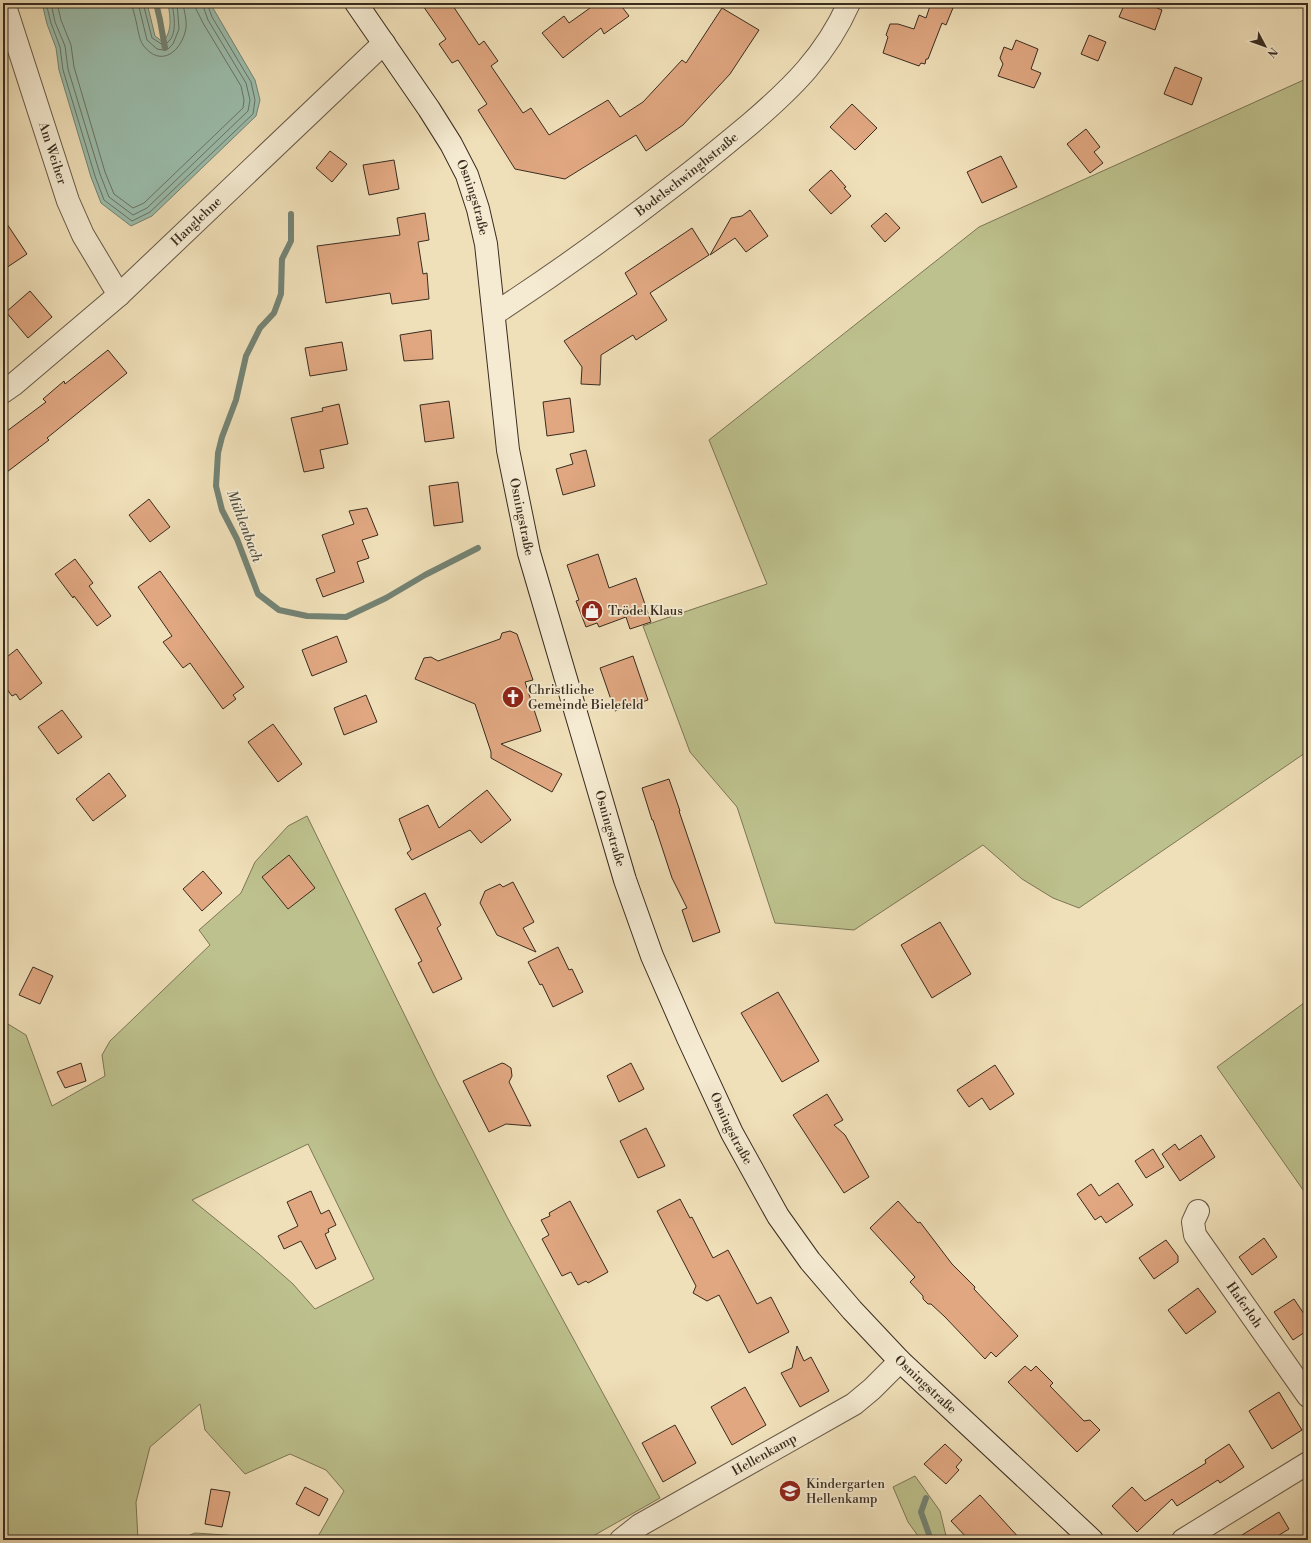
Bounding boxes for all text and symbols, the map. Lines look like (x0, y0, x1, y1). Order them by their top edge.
north arrow (1245, 26, 1285, 66)
text: N (1263, 44, 1280, 60)
street label: Am Weiher (35, 119, 70, 187)
street label: Bodelschwinghstraße (632, 129, 742, 220)
street label: Osningstraße (452, 157, 492, 237)
street label: Hanglehne (168, 193, 225, 249)
street label: Osningstraße (506, 477, 537, 558)
water label: Mühlenbach (222, 487, 266, 565)
shop icon: Trödel Klaus (579, 598, 605, 624)
place label: Trödel Klaus (608, 603, 683, 619)
place label: Christliche Gemeinde Bielefeld (528, 682, 644, 713)
church icon: Christliche Gemeinde Bielefeld (500, 684, 526, 710)
street label: Osningstraße (591, 788, 629, 869)
street label: Osningstraße (706, 1090, 756, 1168)
street label: Haferloh (1223, 1279, 1266, 1331)
street label: Osningstraße (891, 1352, 960, 1418)
street label: Hellenkamp (729, 1430, 799, 1479)
place label: Kindergarten Hellenkamp (806, 1476, 885, 1507)
school or university icon: Kindergarten Hellenkamp (777, 1478, 803, 1504)

